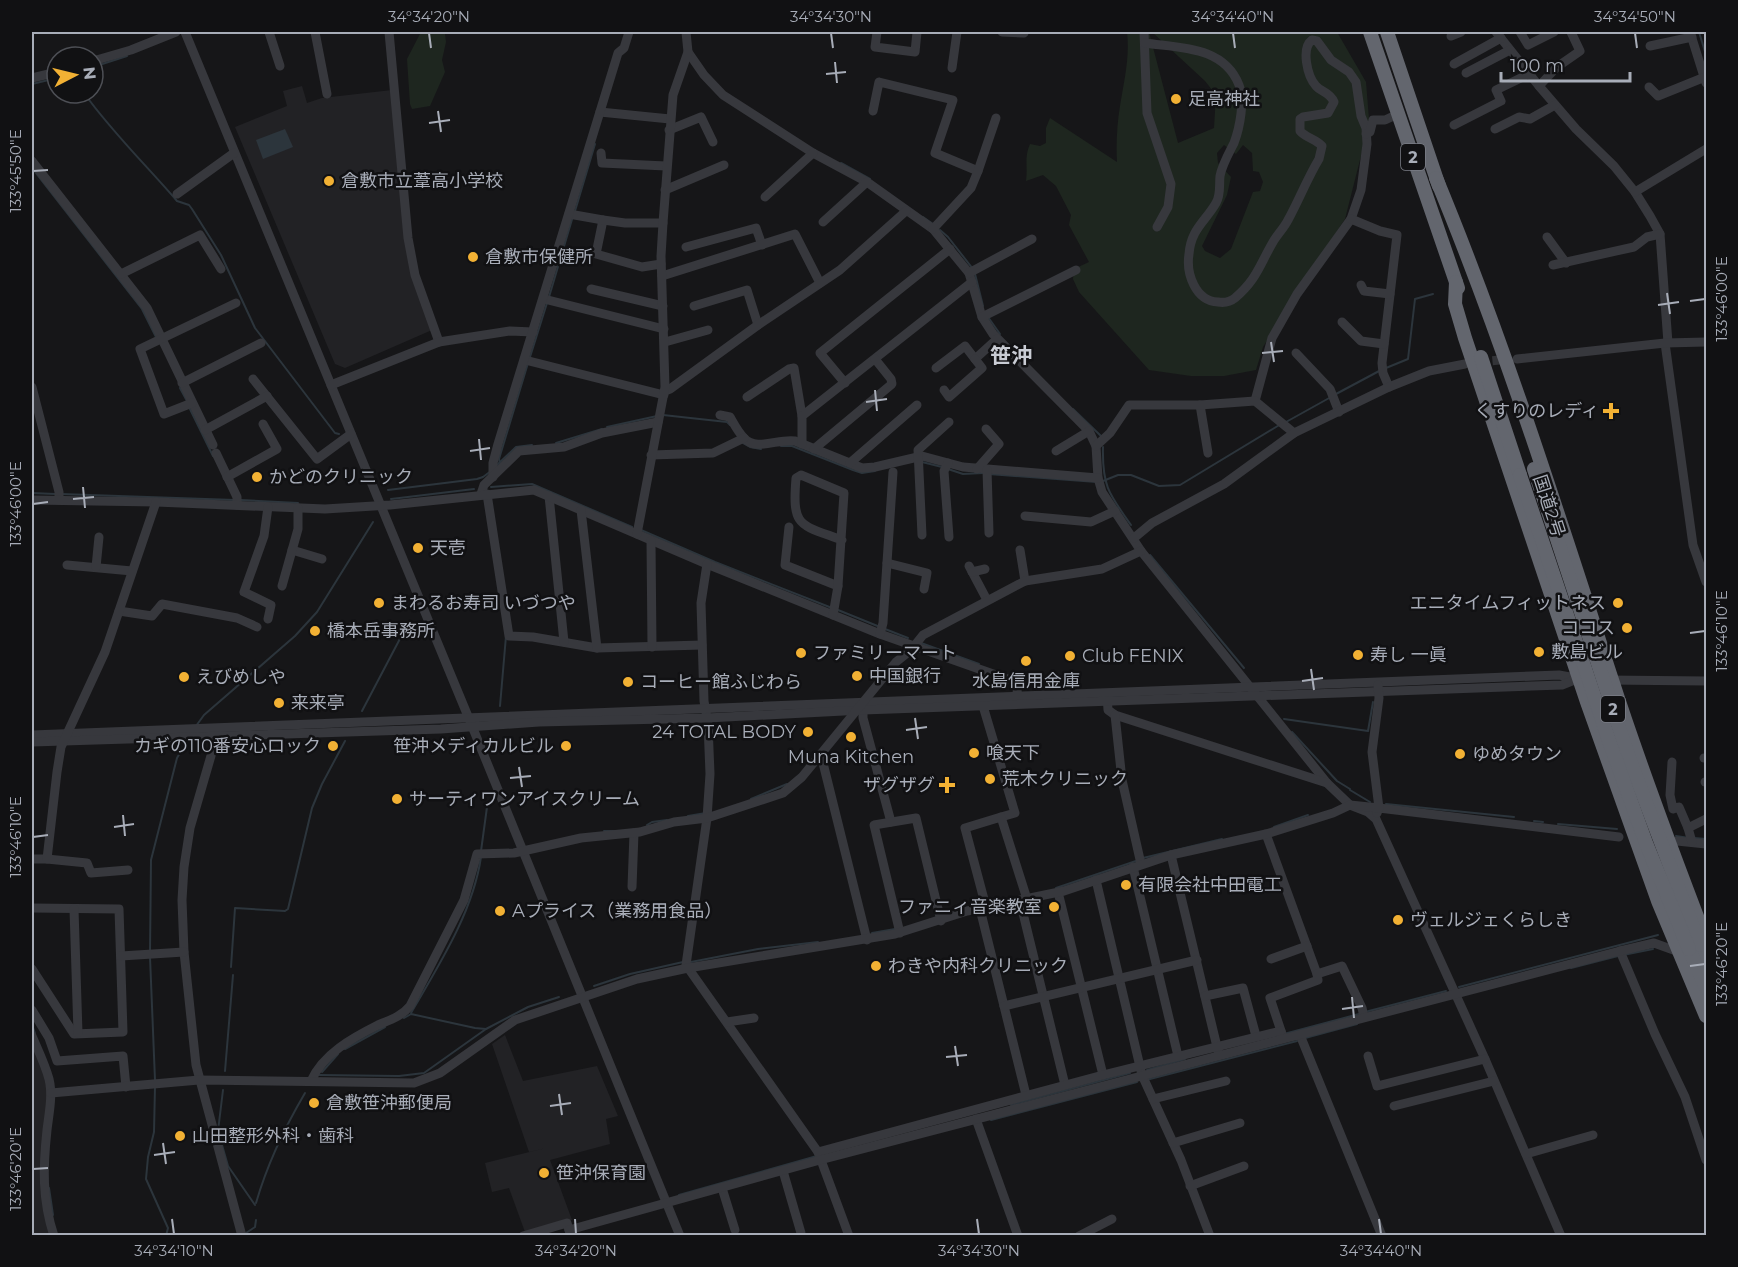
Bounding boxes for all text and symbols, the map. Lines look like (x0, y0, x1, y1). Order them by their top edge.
text: 34°34'20"N (388, 7, 470, 26)
text: 34°34'30"N (790, 7, 872, 26)
text: 34°34'40"N (1192, 7, 1274, 26)
text: 34°34'50"N (1594, 7, 1676, 26)
north arrow (45, 45, 105, 105)
scale bar (1501, 45, 1630, 83)
text: 100 m (1510, 55, 1564, 77)
text: N (79, 66, 100, 81)
place label: 足高神社 (1188, 88, 1260, 110)
marker: 足高神社 (1169, 92, 1183, 106)
text: 133°45'50"E (6, 129, 25, 213)
road number: 2 (1401, 144, 1425, 170)
place label: 倉敷市立葦高小学校 (341, 170, 503, 192)
marker: 倉敷市立葦高小学校 (322, 174, 336, 188)
place label: 倉敷市保健所 (485, 246, 593, 268)
marker: 倉敷市保健所 (466, 250, 480, 264)
text: 133°46'00"E (1712, 256, 1731, 342)
district label: 笹沖 (990, 343, 1032, 368)
place label: くすりのレディ (1474, 400, 1599, 422)
marker: くすりのレディ (1604, 404, 1618, 418)
text: 133°46'00"E (6, 461, 25, 547)
place label: かどのクリニック (269, 466, 413, 488)
marker: かどのクリニック (250, 470, 264, 484)
street label: 国道2号 (1529, 472, 1569, 540)
place label: 天壱 (430, 537, 466, 559)
marker: 天壱 (411, 541, 425, 555)
text: 133°46'10"E (1712, 590, 1731, 672)
place label: まわるお寿司 いづつや (391, 592, 576, 614)
place label: エニタイムフィットネス (1410, 592, 1606, 614)
marker: まわるお寿司 いづつや (372, 596, 386, 610)
marker: エニタイムフィットネス (1611, 596, 1625, 610)
place label: ココス (1561, 617, 1615, 639)
place label: 橋本岳事務所 (327, 620, 435, 642)
marker: ココス (1620, 621, 1634, 635)
marker: 橋本岳事務所 (308, 624, 322, 638)
place label: 敷島ビル (1551, 641, 1623, 663)
place label: ファミリーマート (813, 642, 957, 664)
place label: 寿し 一眞 (1370, 644, 1447, 666)
place label: Club FENIX (1082, 645, 1184, 667)
marker: 敷島ビル (1532, 645, 1546, 659)
marker: ファミリーマート (794, 646, 808, 660)
marker: 寿し 一眞 (1351, 648, 1365, 662)
marker: Club FENIX (1063, 649, 1077, 663)
marker: 水島信用金庫 (1019, 654, 1033, 668)
place label: 中国銀行 (869, 665, 941, 687)
place label: えびめしや (196, 666, 286, 688)
marker: 中国銀行 (850, 669, 864, 683)
marker: えびめしや (177, 670, 191, 684)
place label: 水島信用金庫 (972, 670, 1080, 692)
place label: コーヒー館ふじわら (640, 671, 802, 693)
marker: コーヒー館ふじわら (621, 675, 635, 689)
place label: 来来亭 (291, 692, 345, 714)
marker: 来来亭 (272, 696, 286, 710)
road number: 2 (1601, 696, 1625, 722)
place label: 24 TOTAL BODY (652, 721, 797, 743)
marker: 24 TOTAL BODY (801, 725, 815, 739)
marker: Muna Kitchen (844, 730, 858, 744)
place label: カギの110番安心ロック (134, 735, 321, 757)
place label: 笹沖メディカルビル (393, 735, 554, 757)
marker: カギの110番安心ロック (326, 739, 340, 753)
marker: 笹沖メディカルビル (559, 739, 573, 753)
place label: 喰天下 (986, 742, 1040, 764)
place label: ゆめタウン (1472, 743, 1562, 765)
place label: Muna Kitchen (788, 746, 914, 768)
marker: 喰天下 (967, 746, 981, 760)
marker: ゆめタウン (1453, 747, 1467, 761)
place label: 荒木クリニック (1002, 768, 1128, 790)
marker: 荒木クリニック (983, 772, 997, 786)
place label: ザグザグ (863, 774, 935, 796)
marker: ザグザグ (940, 778, 954, 792)
place label: サーティワンアイスクリーム (409, 788, 640, 810)
marker: サーティワンアイスクリーム (390, 792, 404, 806)
text: 133°46'10"E (6, 796, 25, 878)
place label: 有限会社中田電工 (1138, 874, 1282, 896)
marker: 有限会社中田電工 (1119, 878, 1133, 892)
place label: ファニィ音楽教室 (898, 896, 1042, 918)
place label: Aプライス（業務用食品） (512, 900, 722, 922)
marker: ファニィ音楽教室 (1047, 900, 1061, 914)
marker: Aプライス（業務用食品） (493, 904, 507, 918)
place label: ヴェルジェくらしき (1410, 909, 1572, 931)
marker: ヴェルジェくらしき (1391, 913, 1405, 927)
text: 133°46'20"E (1712, 922, 1731, 1006)
place label: わきや内科クリニック (888, 955, 1068, 977)
marker: わきや内科クリニック (869, 959, 883, 973)
place label: 倉敷笹沖郵便局 (326, 1092, 452, 1114)
marker: 倉敷笹沖郵便局 (307, 1096, 321, 1110)
place label: 山田整形外科・歯科 (192, 1125, 354, 1147)
text: 133°46'20"E (6, 1127, 25, 1211)
marker: 山田整形外科・歯科 (173, 1129, 187, 1143)
place label: 笹沖保育園 (556, 1162, 646, 1184)
marker: 笹沖保育園 (537, 1166, 551, 1180)
text: 34°34'10"N (134, 1241, 214, 1260)
text: 34°34'20"N (535, 1241, 617, 1260)
text: 34°34'30"N (938, 1241, 1020, 1260)
text: 34°34'40"N (1340, 1241, 1422, 1260)

